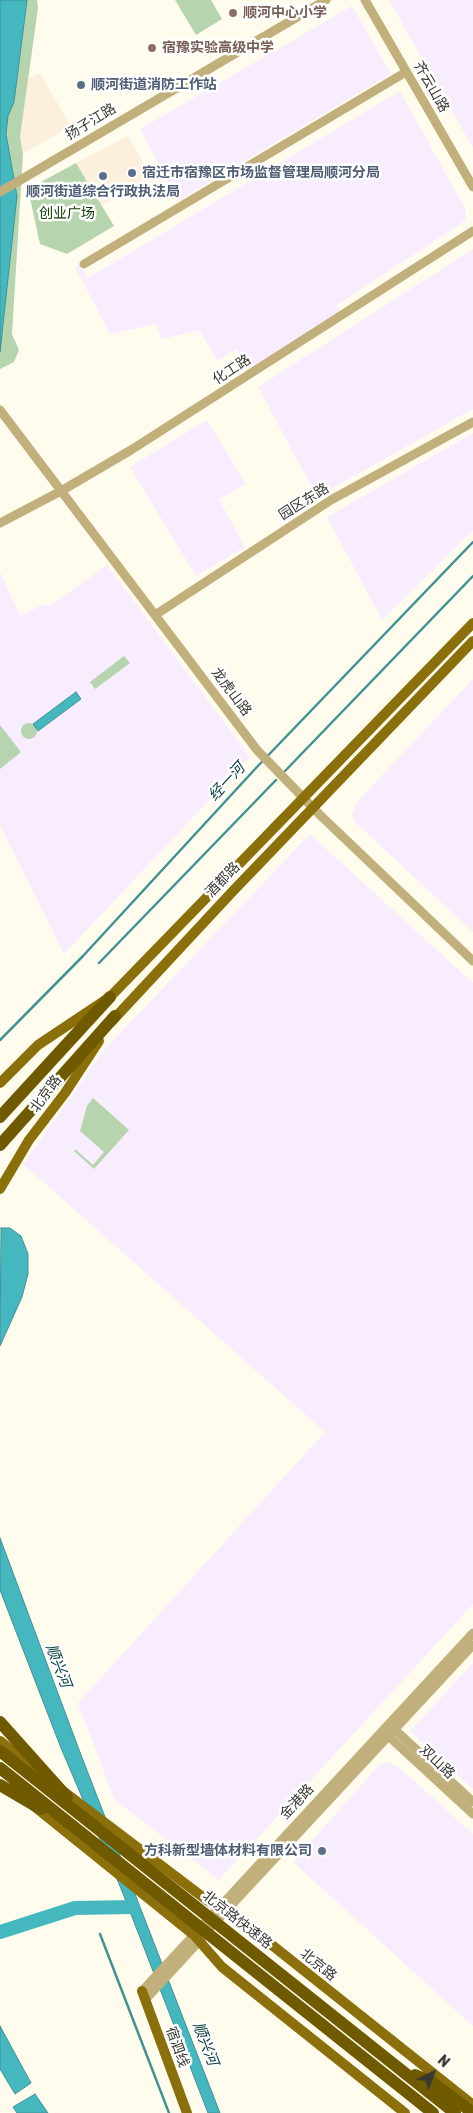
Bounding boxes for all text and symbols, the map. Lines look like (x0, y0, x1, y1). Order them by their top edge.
place label: 顺河中心小学 (243, 5, 327, 21)
marker: 顺河中心小学 (227, 7, 239, 19)
place label: 宿豫实验高级中学 (162, 40, 274, 56)
marker: 宿豫实验高级中学 (146, 42, 158, 54)
street label: 齐云山路 (410, 59, 452, 115)
place label: 顺河街道消防工作站 (91, 77, 217, 93)
marker: 顺河街道消防工作站 (75, 79, 87, 91)
street label: 扬子江路 (63, 100, 119, 144)
place label: 宿迁市宿豫区市场监督管理局顺河分局 (142, 165, 380, 181)
marker: 宿迁市宿豫区市场监督管理局顺河分局 (126, 167, 138, 179)
marker: 顺河街道综合行政执法局 (97, 170, 109, 182)
place label: 顺河街道综合行政执法局 (26, 184, 180, 200)
park label: 创业广场 (39, 206, 95, 222)
street label: 化工路 (210, 352, 254, 388)
street label: 园区东路 (276, 480, 332, 524)
street label: 龙虎山路 (207, 665, 255, 719)
water label: 经一河 (205, 759, 249, 805)
street label: 酒都路 (202, 859, 244, 901)
street label: 北京路 (27, 1072, 65, 1116)
water label: 顺兴河 (42, 1642, 74, 1690)
street label: 双山路 (416, 1742, 458, 1782)
street label: 金港路 (277, 1781, 317, 1823)
place label: 方科新型墙体材料有限公司 (144, 1843, 312, 1859)
marker: 方科新型墙体材料有限公司 (316, 1845, 328, 1857)
street label: 北京路快速路 (199, 1888, 275, 1952)
street label: 北京路 (296, 1945, 340, 1985)
water label: 顺兴河 (189, 2020, 221, 2068)
street label: 宿泗线 (162, 2024, 192, 2070)
north arrow (408, 2048, 458, 2098)
text: N (434, 2052, 453, 2071)

